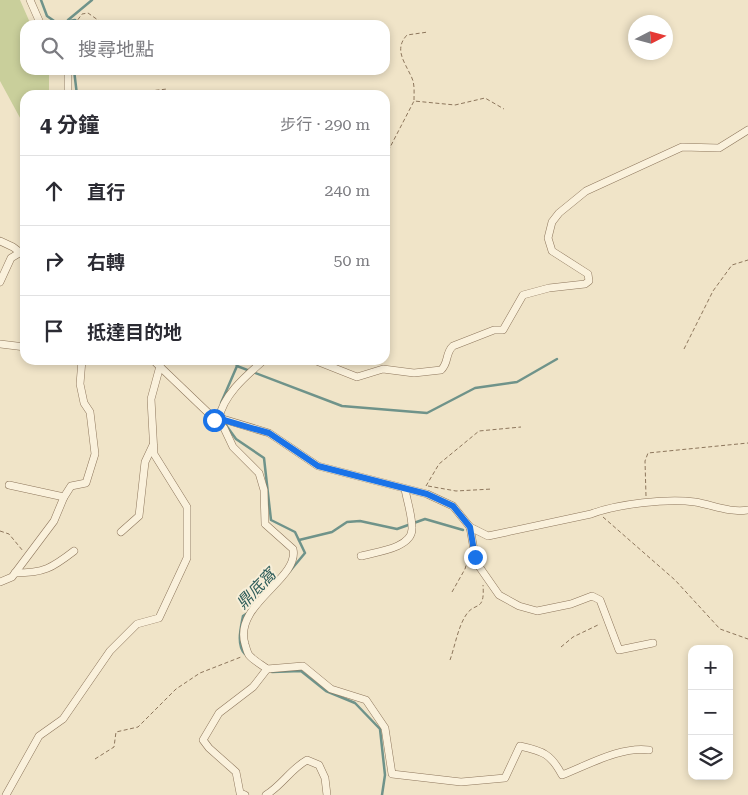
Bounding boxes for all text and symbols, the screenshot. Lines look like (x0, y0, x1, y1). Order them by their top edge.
north arrow (628, 15, 673, 60)
search box (20, 20, 390, 75)
icon: search (38, 34, 66, 62)
text: 搜尋地點 (78, 38, 154, 61)
text: 4 分鐘 (40, 113, 99, 137)
text: 步行 · 290 m (280, 115, 370, 134)
icon: ahead (40, 177, 68, 205)
text: 直行 (87, 181, 125, 204)
text: 240 m (324, 181, 370, 200)
icon: right (40, 247, 68, 275)
text: 右轉 (87, 251, 125, 274)
text: 50 m (333, 251, 370, 270)
icon: arrive (40, 317, 68, 345)
text: 抵達目的地 (87, 321, 182, 344)
route start (203, 409, 226, 432)
route end (464, 546, 487, 569)
water label: 鼎底窩 (232, 563, 282, 613)
map controls (688, 645, 733, 780)
button: + (688, 645, 733, 690)
button: − (688, 690, 733, 735)
button: layers (688, 735, 733, 780)

